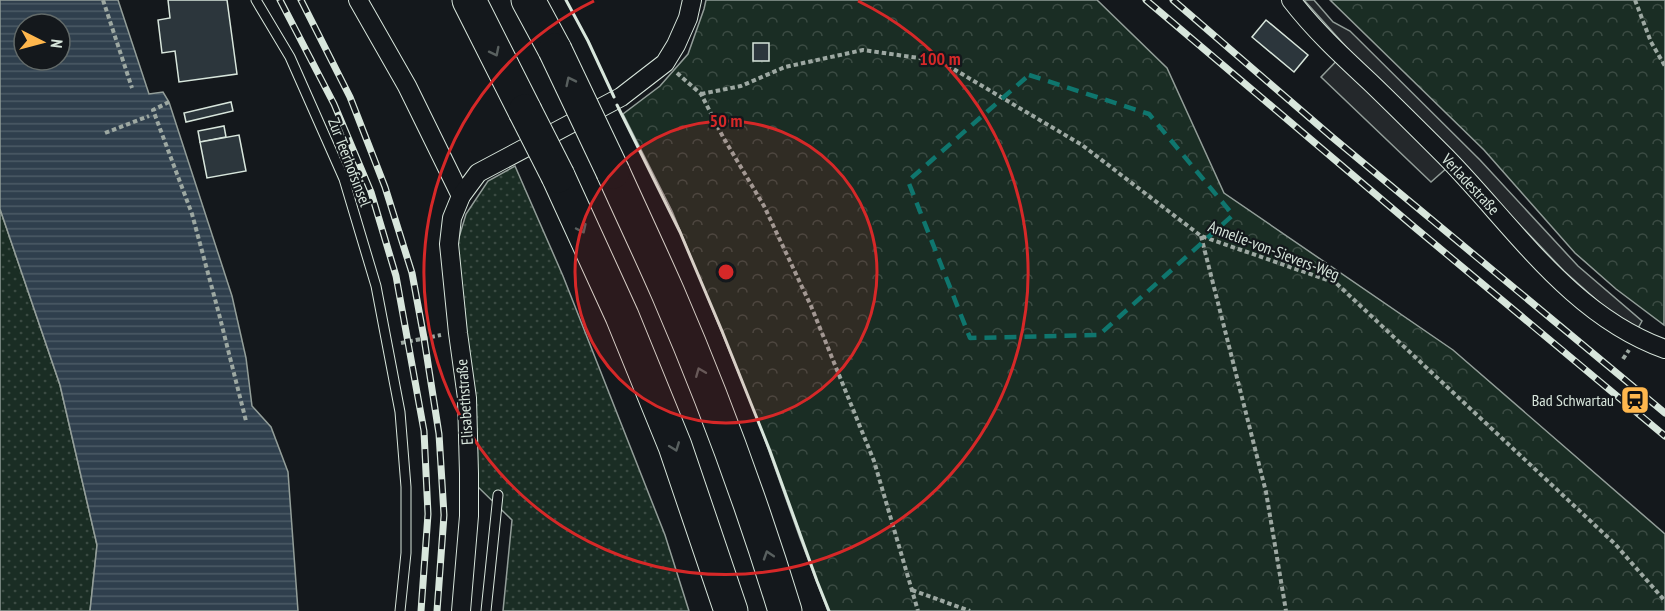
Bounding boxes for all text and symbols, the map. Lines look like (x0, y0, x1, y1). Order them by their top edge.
north arrow (12, 12, 72, 72)
text: N (47, 38, 67, 49)
one-way arrow (488, 46, 499, 57)
text: 100 m (919, 47, 961, 70)
one-way arrow (565, 77, 577, 88)
text: 50 m (710, 109, 742, 132)
street label: Zur Teerhofsinsel (324, 115, 376, 210)
street label: Verladestraße (1437, 149, 1504, 219)
street label: Annelie-von-Sievers-Weg (1206, 216, 1342, 284)
one-way arrow (575, 222, 587, 233)
centre of rings (716, 262, 736, 282)
street label: Elisabethstraße (451, 358, 477, 446)
one-way arrow (695, 368, 707, 379)
station icon: Bad Schwartau (1619, 384, 1651, 416)
place label: Bad Schwartau (1532, 390, 1614, 410)
one-way arrow (667, 441, 680, 452)
one-way arrow (762, 550, 775, 561)

